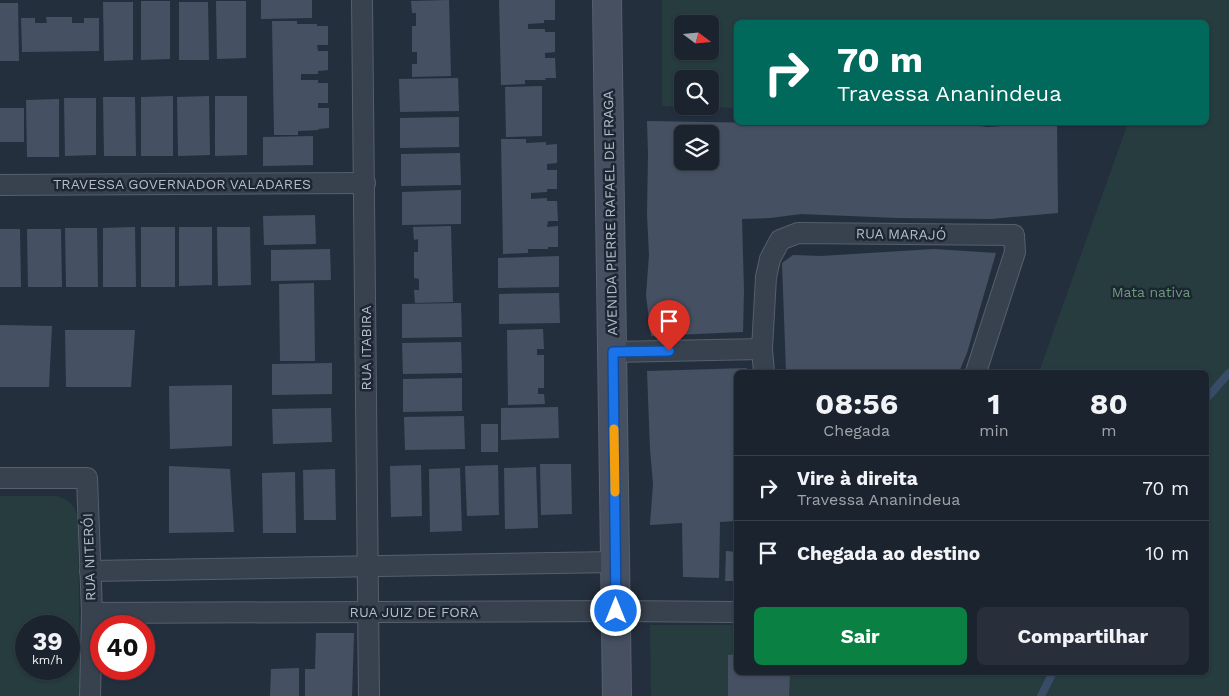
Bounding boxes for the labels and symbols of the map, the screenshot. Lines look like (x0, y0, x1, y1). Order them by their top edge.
north arrow (674, 15, 719, 60)
street label: AVENIDA PIERRE RAFAEL DE FRAGA (600, 90, 620, 336)
street label: TRAVESSA GOVERNADOR VALADARES (53, 176, 311, 192)
street label: RUA MARAJÓ (856, 225, 946, 243)
park label: Mata nativa (1112, 284, 1190, 300)
pin (648, 300, 690, 351)
street label: RUA ITABIRA (358, 306, 374, 390)
street label: RUA NITERÓI (79, 513, 99, 601)
position arrow (589, 584, 641, 636)
street label: RUA JUIZ DE FORA (350, 604, 478, 620)
speed limit sign: 40 (90, 615, 155, 680)

